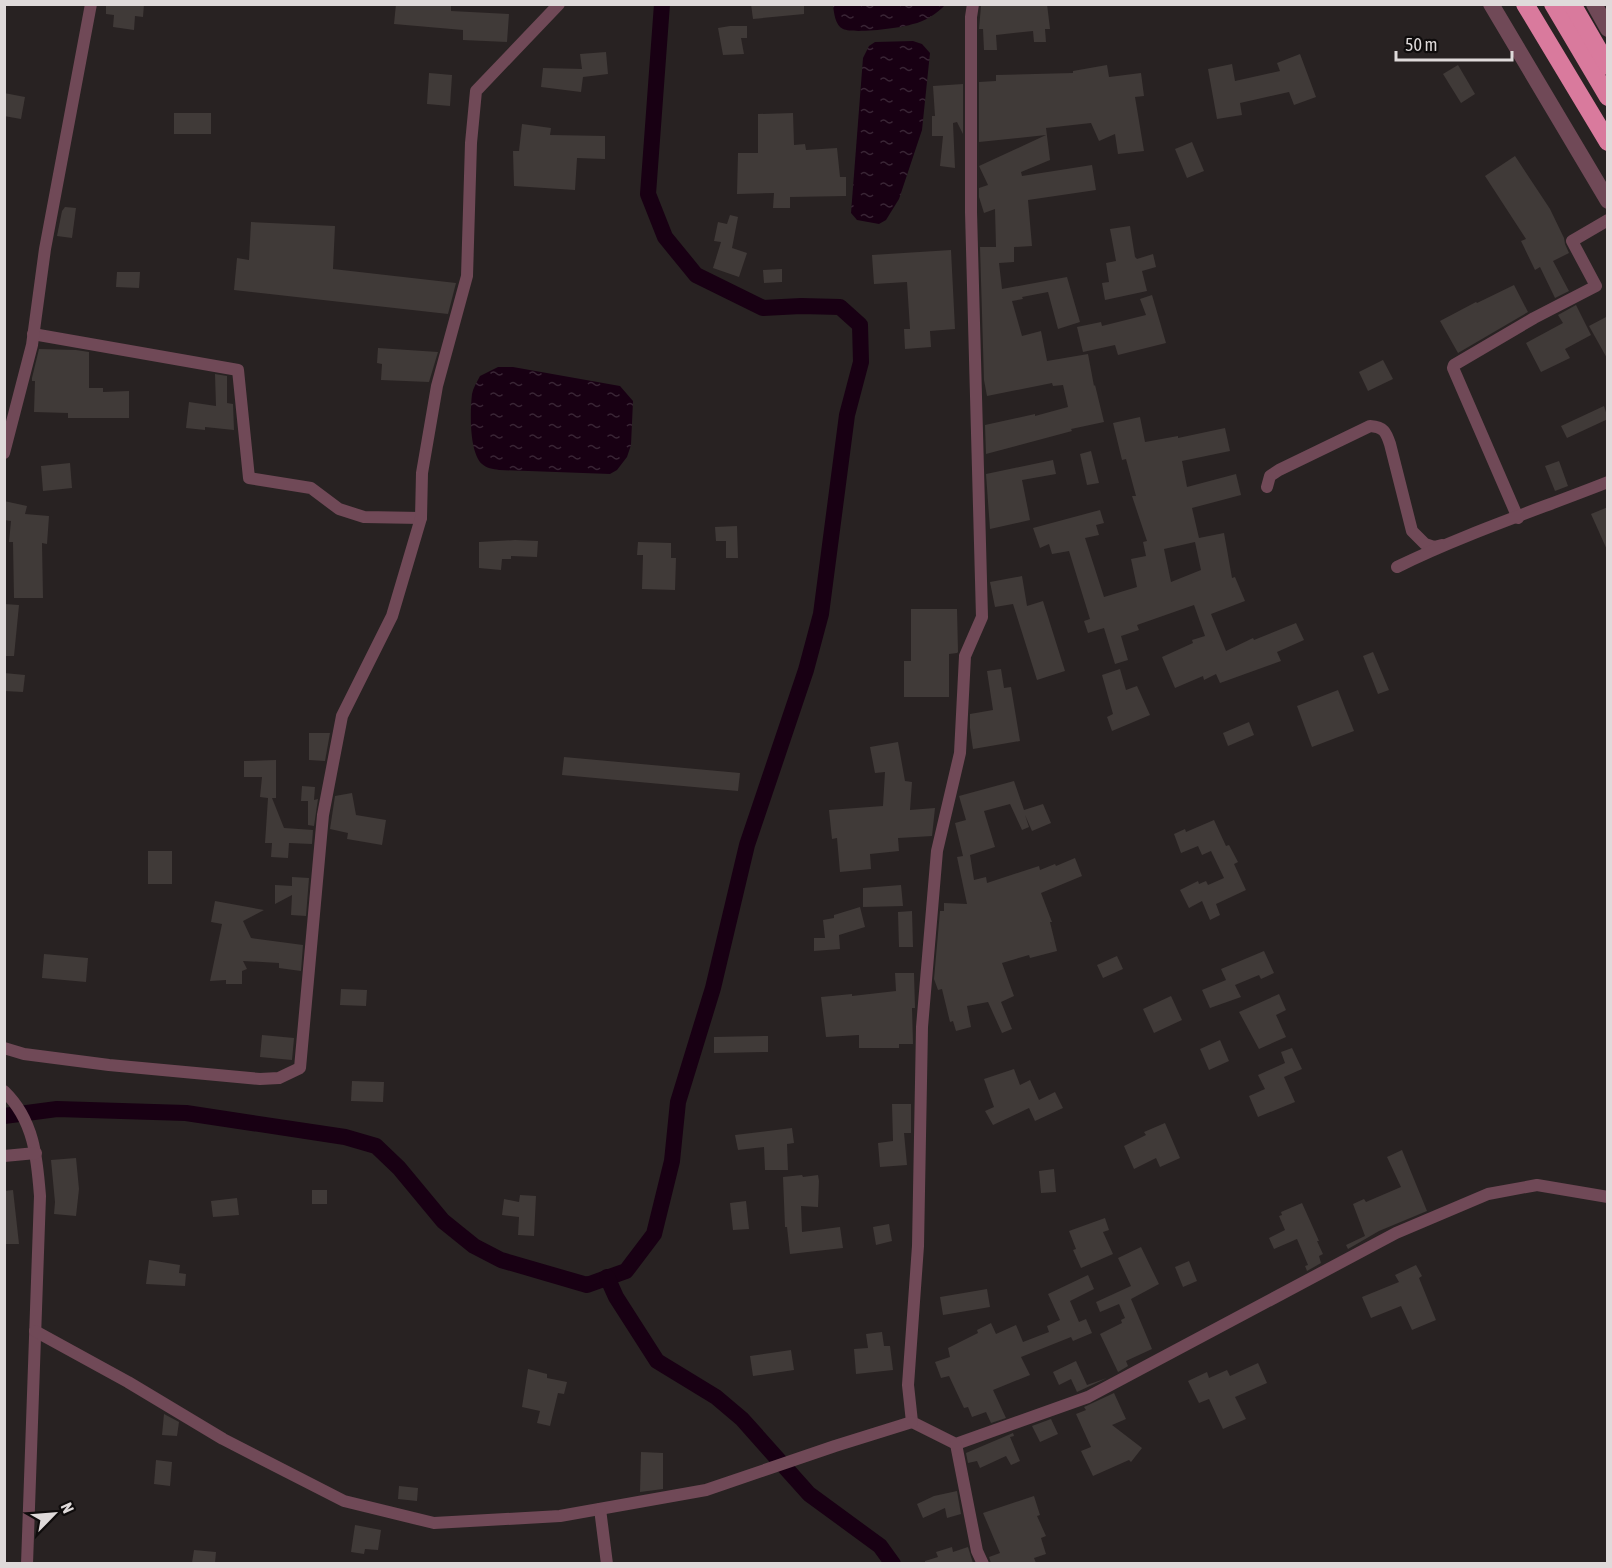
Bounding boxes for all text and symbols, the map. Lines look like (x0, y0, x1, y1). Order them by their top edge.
scale bar (1396, 24, 1512, 62)
text: 50 m (1405, 34, 1437, 55)
north arrow (24, 1484, 84, 1544)
text: N (57, 1500, 78, 1516)

